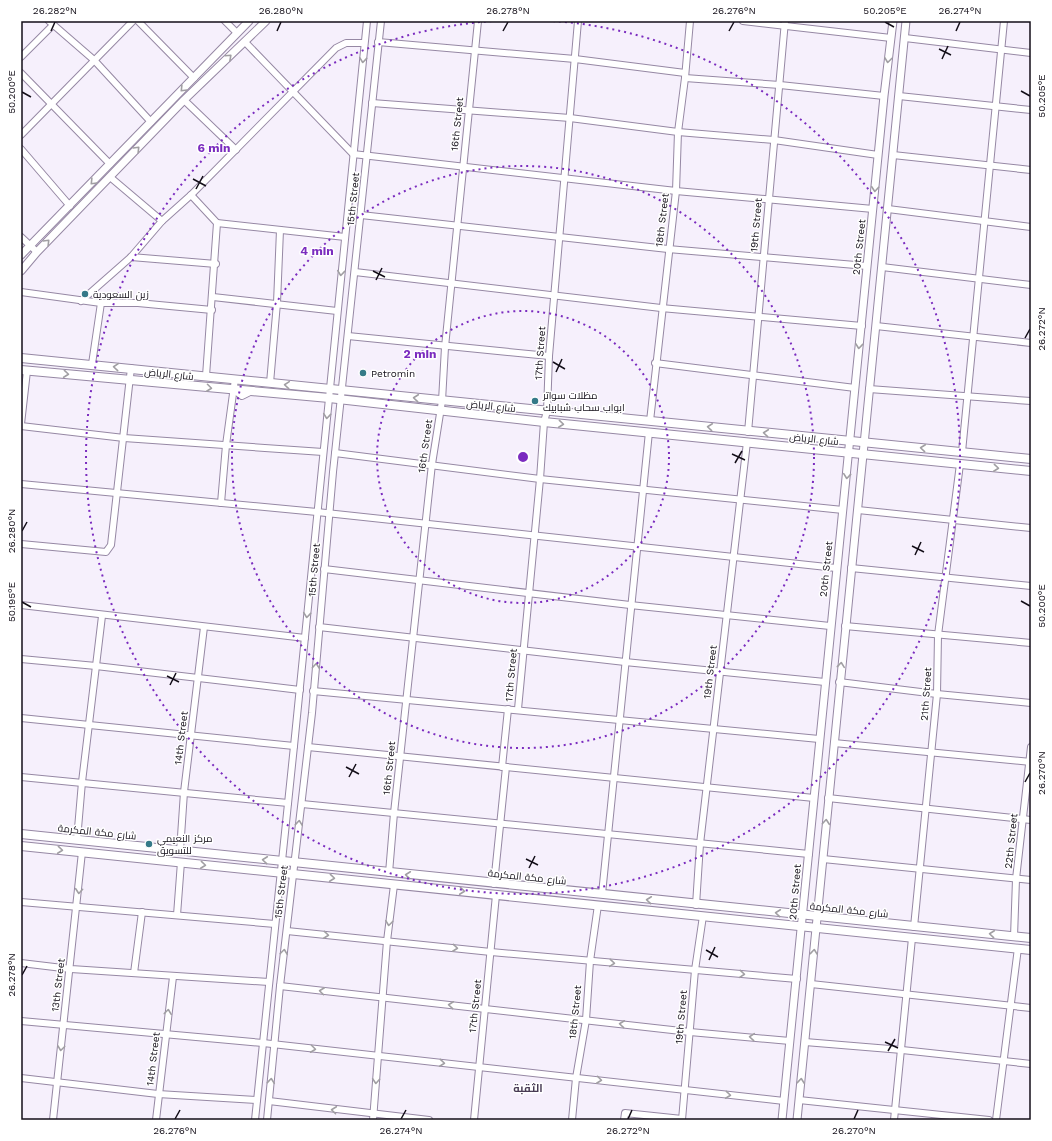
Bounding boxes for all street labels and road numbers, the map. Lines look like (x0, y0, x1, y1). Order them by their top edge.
street label: 16th Street (449, 96, 465, 151)
street label: 15th Street (345, 171, 361, 226)
street label: 18th Street (653, 192, 671, 247)
street label: 19th Street (748, 197, 764, 252)
street label: 20th Street (851, 218, 867, 275)
street label: 17th Street (533, 325, 547, 380)
street label: شارع الرياض (144, 366, 194, 383)
street label: شارع الرياض (466, 398, 516, 415)
street label: 16th Street (416, 418, 434, 473)
street label: شارع الرياض (789, 431, 839, 448)
street label: 20th Street (818, 540, 834, 597)
street label: 15th Street (306, 542, 322, 597)
street label: 19th Street (701, 644, 719, 699)
street label: 17th Street (503, 647, 519, 702)
street label: 21th Street (919, 666, 933, 721)
street label: 14th Street (172, 710, 190, 765)
street label: 16th Street (381, 740, 397, 795)
street label: 22th Street (1003, 812, 1019, 869)
street label: شارع مكة المكرمة (57, 822, 137, 843)
street label: 20th Street (787, 863, 803, 920)
street label: 15th Street (272, 864, 290, 919)
street label: شارع مكة المكرمة (487, 867, 567, 888)
street label: شارع مكة المكرمة (809, 900, 889, 921)
street label: 13th Street (49, 957, 67, 1012)
street label: 17th Street (467, 978, 483, 1033)
street label: 18th Street (567, 984, 583, 1039)
street label: 19th Street (673, 989, 689, 1044)
street label: 14th Street (144, 1031, 162, 1086)

